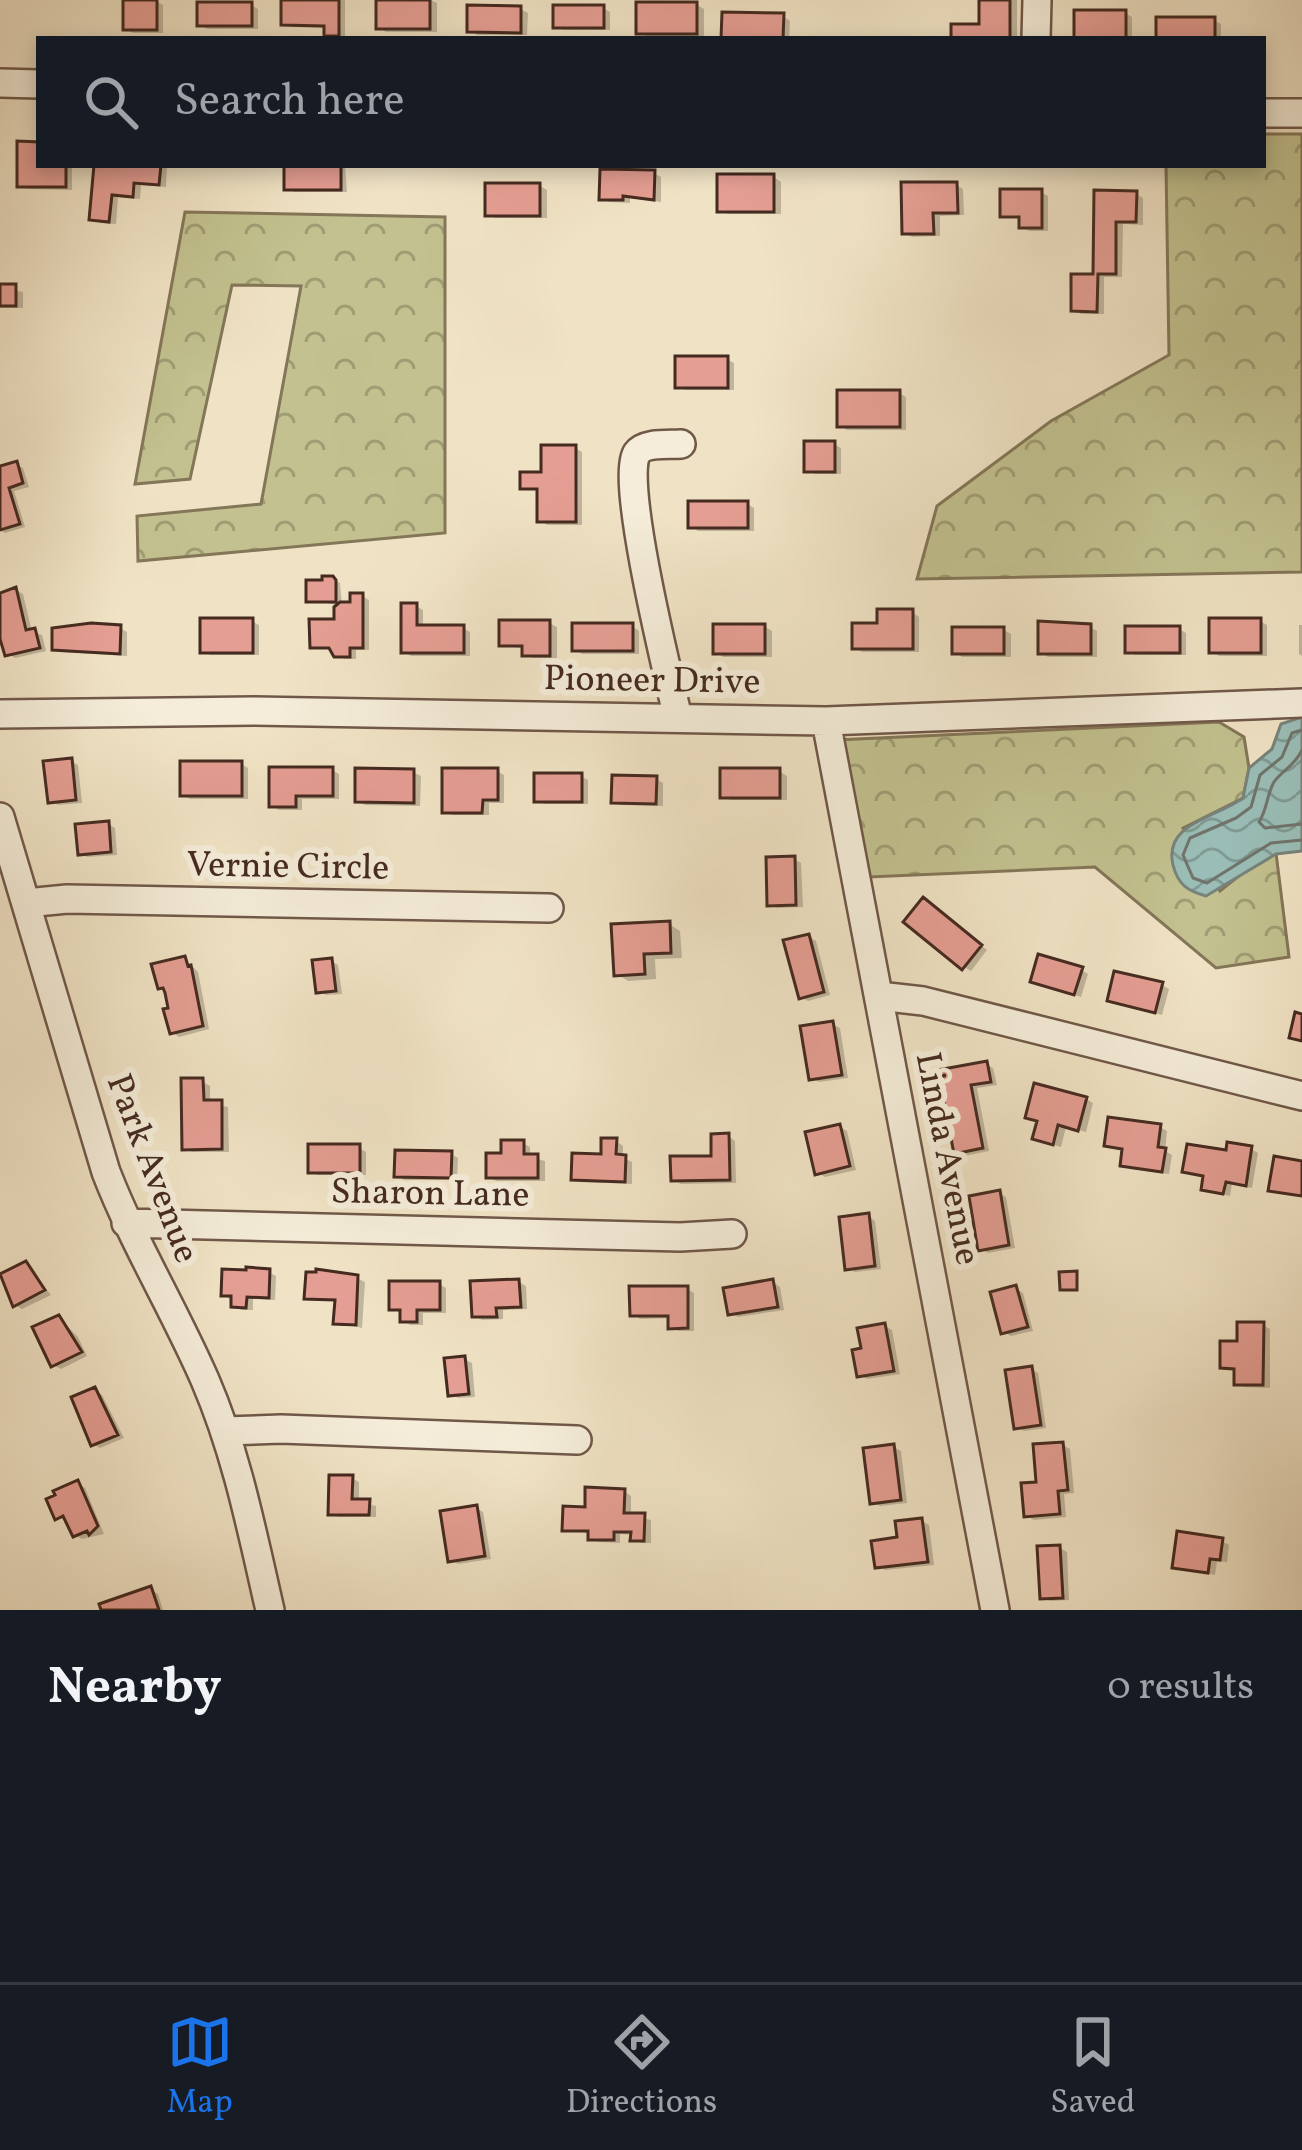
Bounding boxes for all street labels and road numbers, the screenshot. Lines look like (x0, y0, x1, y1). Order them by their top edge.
street label: Pioneer Drive (543, 655, 761, 709)
street label: Vernie Circle (186, 841, 390, 895)
street label: Linda Avenue (901, 1048, 991, 1270)
street label: Park Avenue (92, 1067, 210, 1271)
street label: Sharon Lane (330, 1168, 530, 1222)

